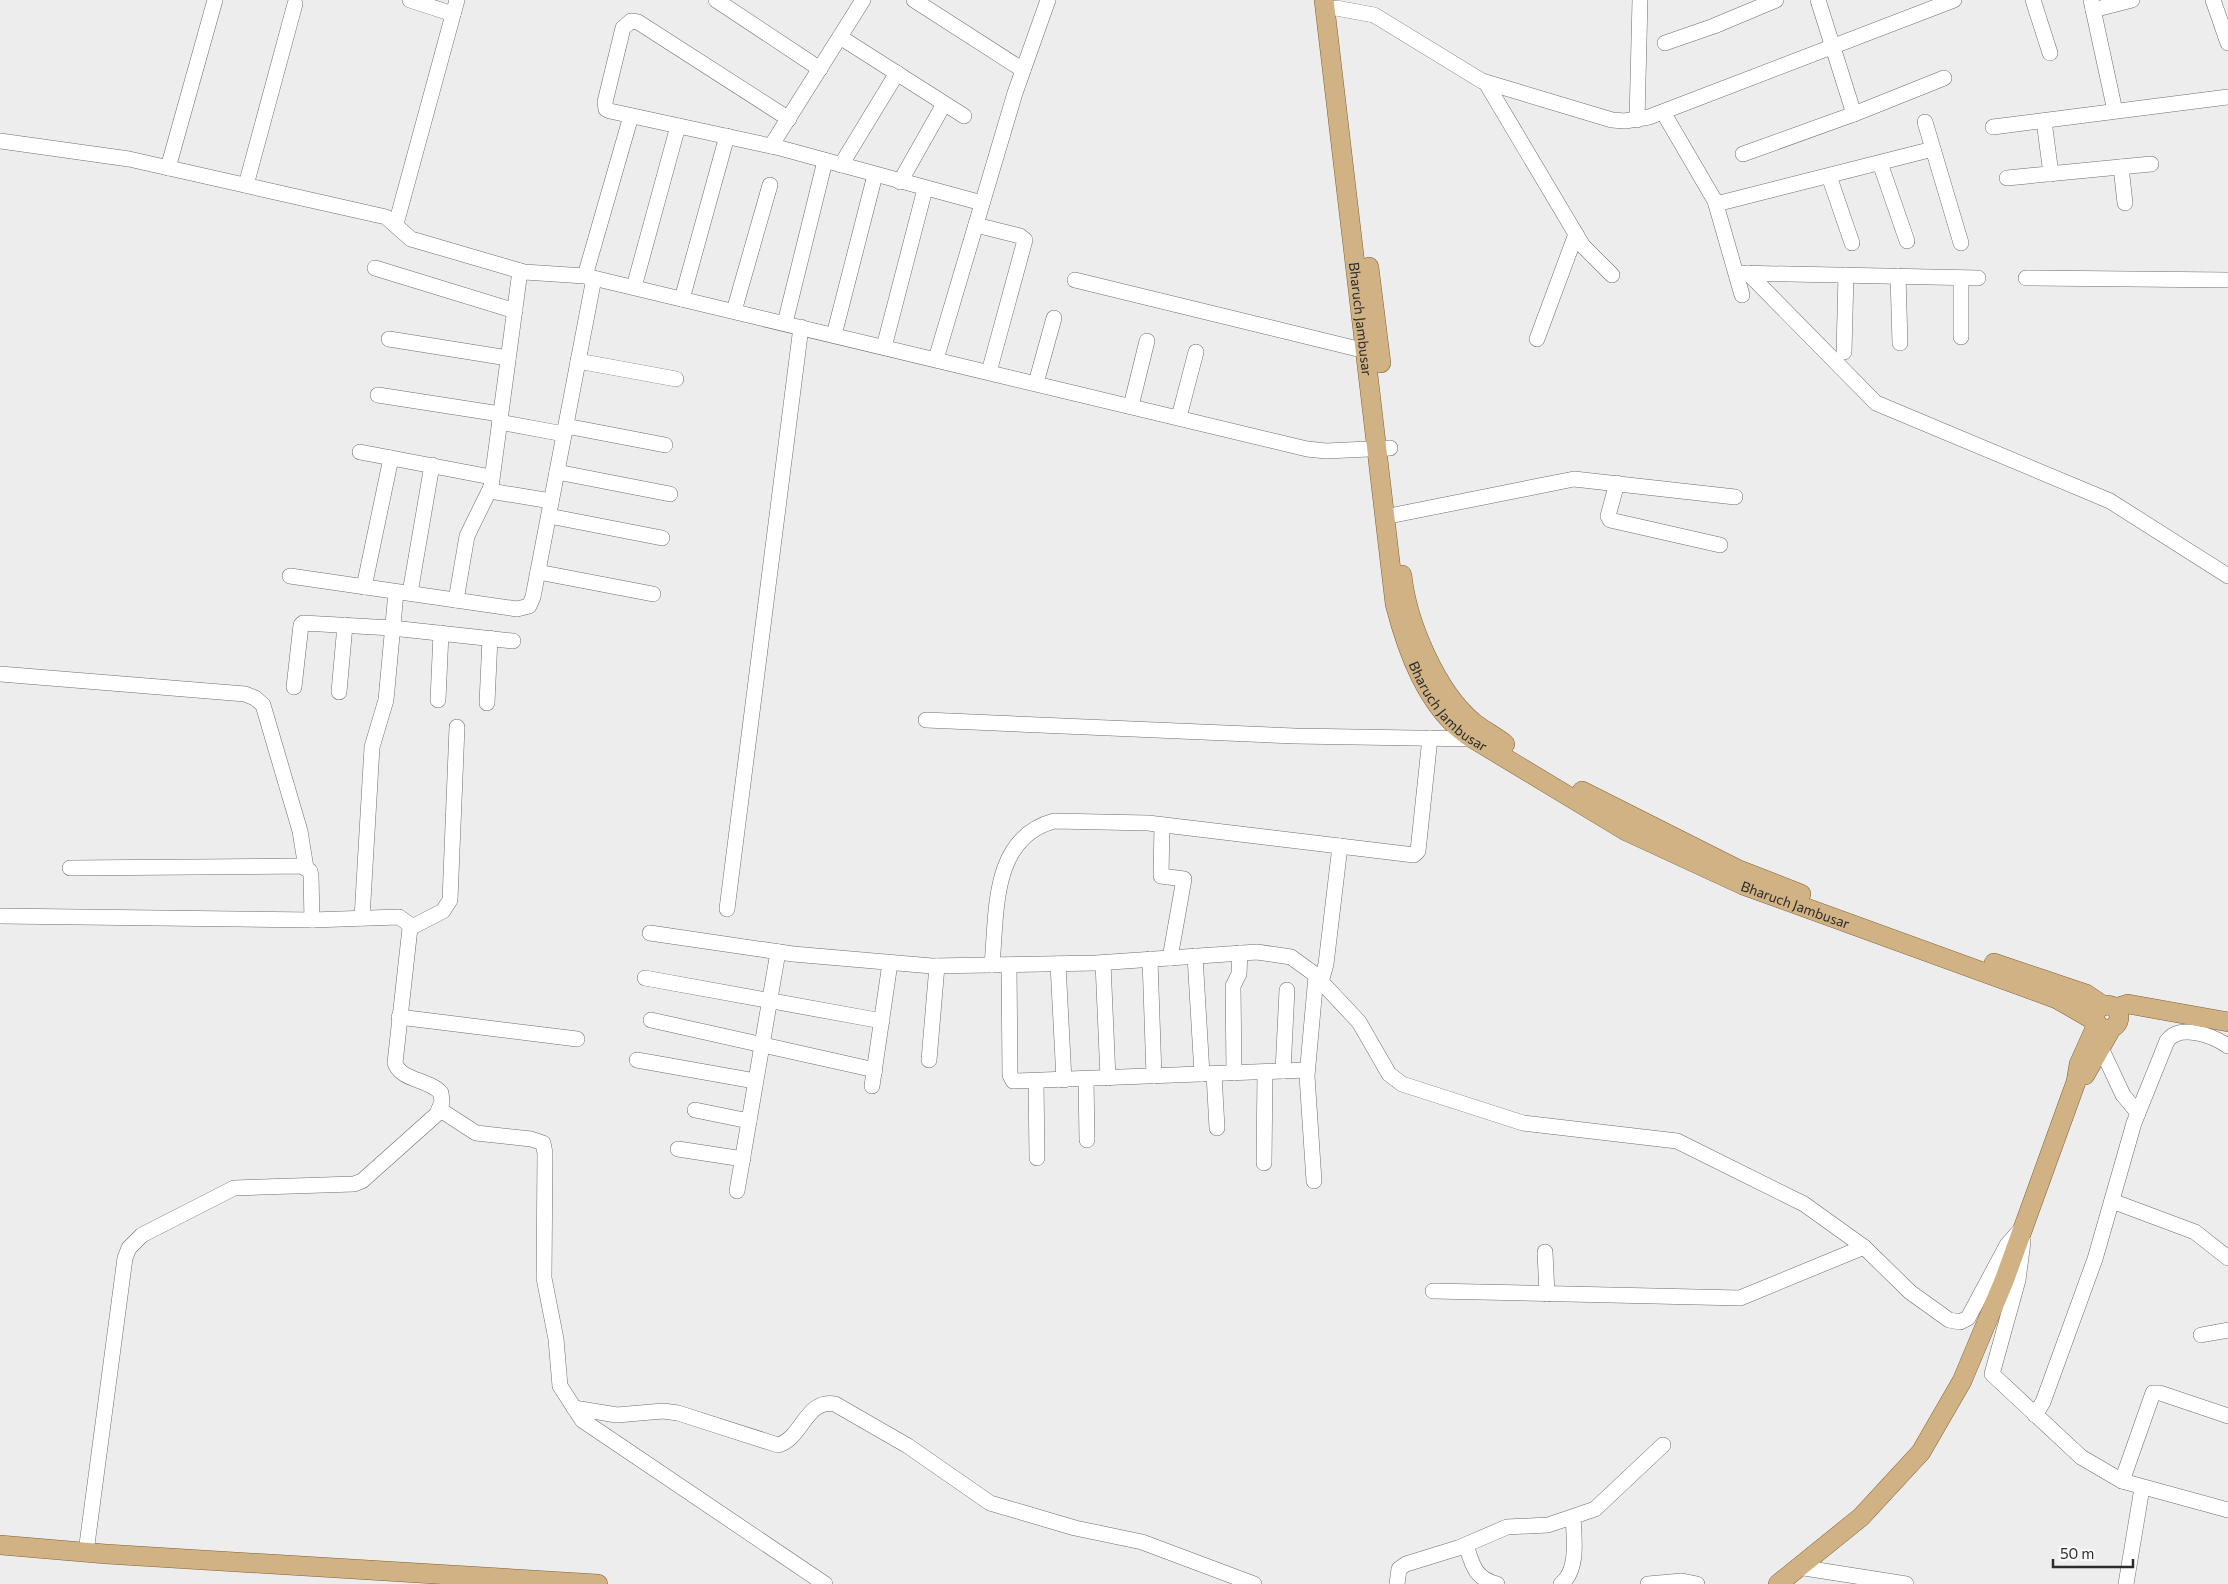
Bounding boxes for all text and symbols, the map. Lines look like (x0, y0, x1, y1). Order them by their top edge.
street label: Bharuch Jambusar (1346, 261, 1377, 377)
street label: Bharuch Jambusar (1406, 658, 1491, 754)
street label: Bharuch Jambusar (1739, 877, 1853, 932)
scale bar (2053, 1536, 2133, 1568)
text: 50 m (2060, 1544, 2094, 1562)

